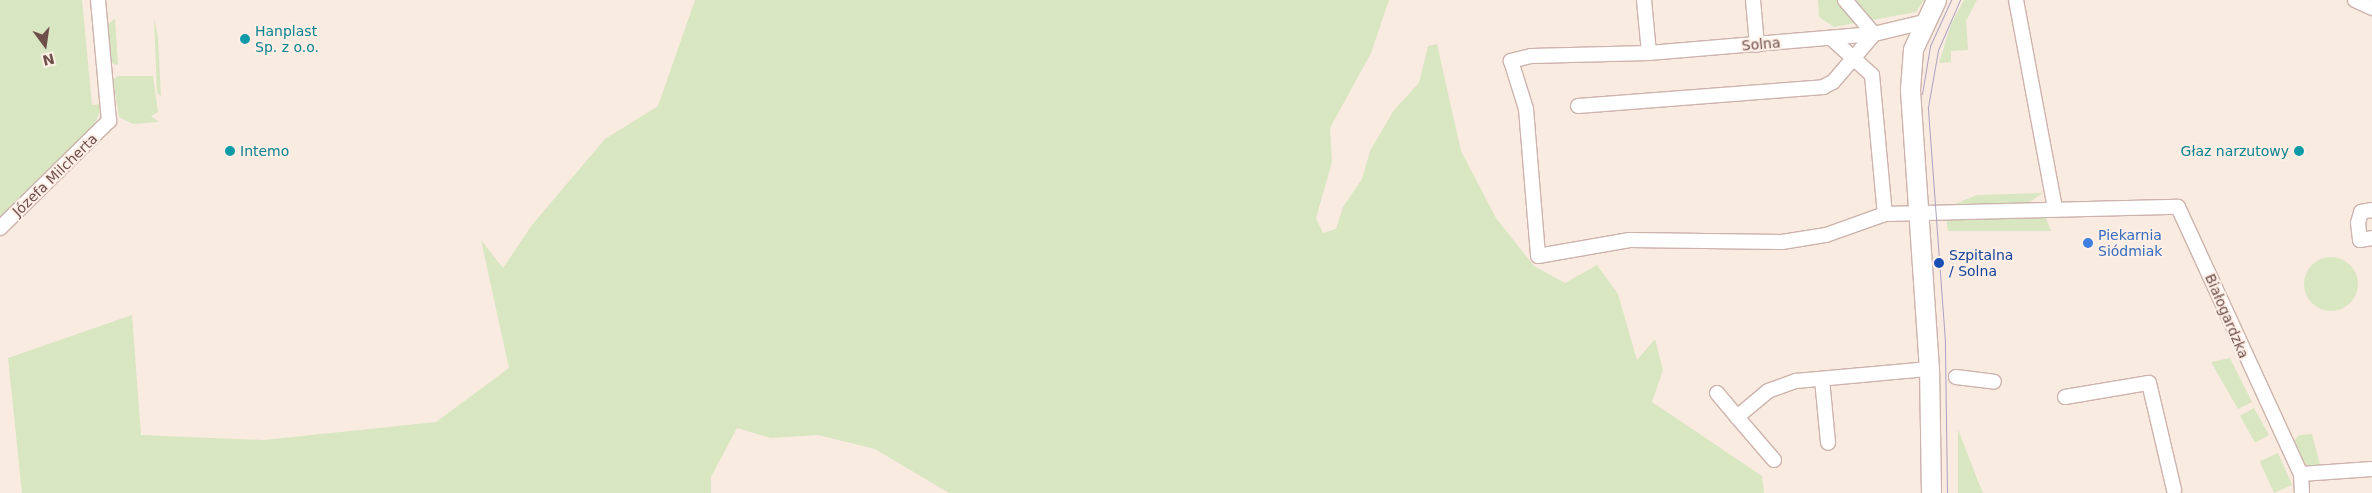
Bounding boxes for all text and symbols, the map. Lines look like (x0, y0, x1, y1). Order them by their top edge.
north arrow (20, 20, 70, 70)
place label: Hanplast Sp. z o.o. (255, 23, 319, 56)
marker: Hanplast Sp. z o.o. (239, 33, 251, 45)
street label: Solna (1741, 34, 1781, 54)
text: N (41, 50, 56, 69)
street label: Józefa Milcherta (9, 130, 101, 220)
place label: Intemo (240, 143, 289, 159)
place label: Głaz narzutowy (2181, 143, 2289, 159)
marker: Intemo (224, 145, 236, 157)
marker: Głaz narzutowy (2293, 145, 2305, 157)
place label: Piekarnia Siódmiak (2098, 227, 2162, 260)
marker: Piekarnia Siódmiak (2082, 237, 2094, 249)
place label: Szpitalna / Solna (1949, 247, 2013, 280)
marker: Szpitalna / Solna (1933, 257, 1945, 269)
street label: Białogardzka (2202, 271, 2252, 361)

